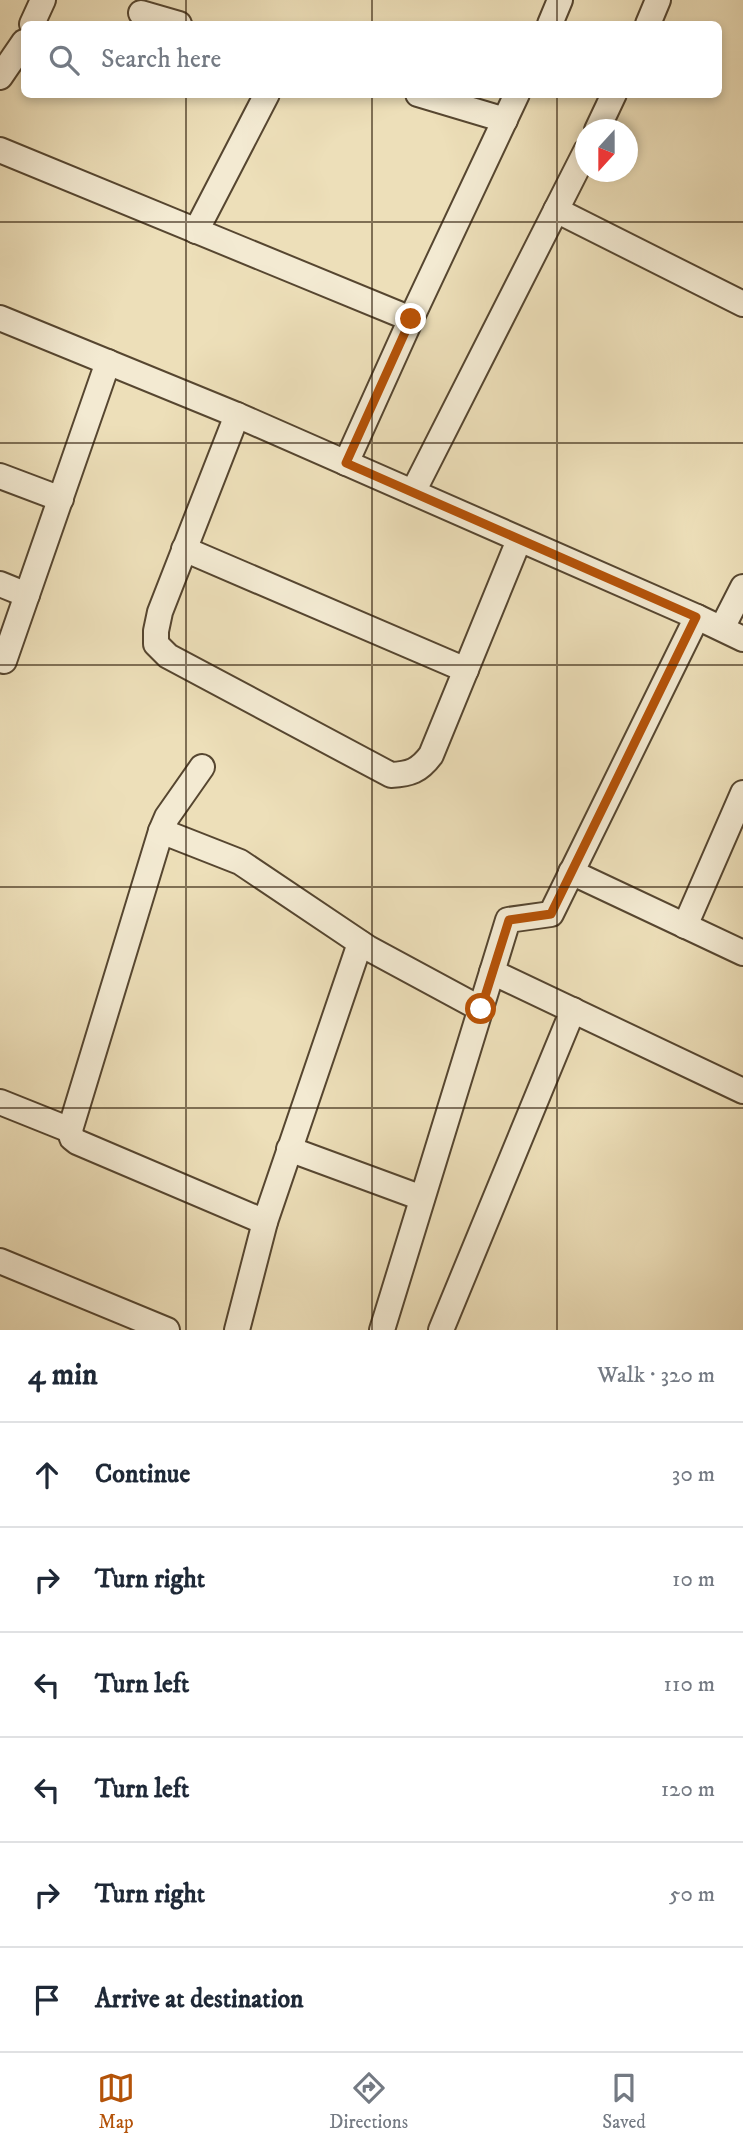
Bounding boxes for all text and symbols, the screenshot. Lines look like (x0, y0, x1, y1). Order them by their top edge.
search box (21, 21, 722, 98)
icon: search (45, 41, 83, 79)
text: Search here (101, 43, 221, 76)
north arrow (575, 119, 638, 182)
route end (395, 303, 426, 334)
route start (465, 993, 496, 1024)
text: 4 min (28, 1357, 98, 1394)
text: Walk · 320 m (597, 1361, 715, 1390)
icon: ahead (28, 1456, 66, 1494)
text: Continue (95, 1458, 190, 1491)
text: 30 m (672, 1460, 715, 1489)
icon: right (28, 1561, 66, 1599)
text: Turn right (95, 1563, 205, 1596)
text: 10 m (672, 1565, 715, 1594)
icon: left (28, 1666, 66, 1704)
text: Turn left (95, 1668, 189, 1701)
text: 110 m (664, 1670, 715, 1699)
icon: left (28, 1771, 66, 1809)
text: Turn left (95, 1773, 189, 1806)
text: 120 m (661, 1775, 715, 1804)
icon: right (28, 1876, 66, 1914)
text: Turn right (95, 1878, 205, 1911)
text: 50 m (669, 1880, 715, 1909)
icon: arrive (28, 1981, 66, 2019)
text: Arrive at destination (95, 1983, 304, 2016)
tab: Map (97, 2069, 135, 2134)
tab: Directions (329, 2069, 408, 2134)
tab: Saved (602, 2069, 646, 2134)

